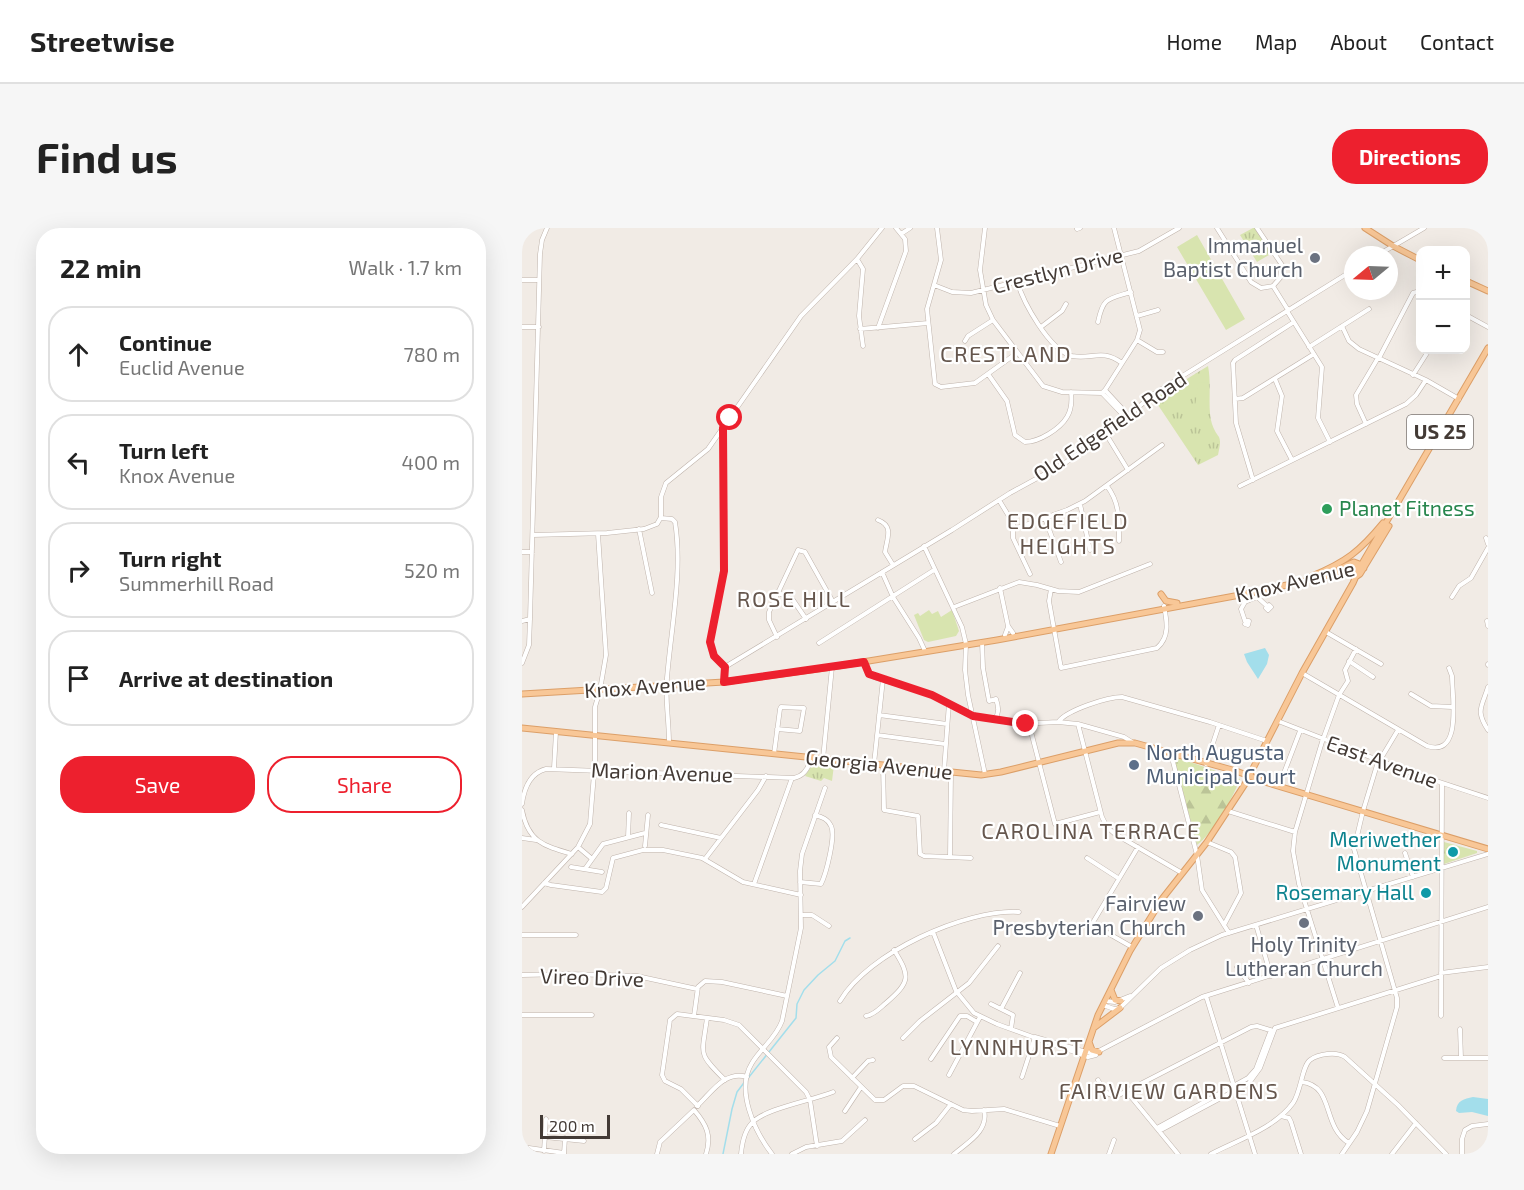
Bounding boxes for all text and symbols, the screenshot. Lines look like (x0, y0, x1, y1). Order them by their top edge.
text: Streetwise (30, 24, 175, 58)
text: Home (1166, 29, 1222, 54)
text: Map (1255, 29, 1297, 54)
text: About (1330, 29, 1387, 54)
text: Contact (1420, 29, 1494, 54)
button: Directions (1332, 129, 1488, 184)
text: Find us (36, 131, 178, 181)
place label: Immanuel Baptist Church (1163, 232, 1304, 281)
street label: Crestlyn Drive (990, 241, 1126, 298)
north arrow (1344, 246, 1398, 300)
map controls (1416, 246, 1470, 354)
button: + (1416, 246, 1470, 300)
marker: Immanuel Baptist Church (1308, 251, 1322, 265)
text: 22 min (60, 252, 142, 283)
text: Walk · 1.7 km (349, 255, 462, 279)
button: − (1416, 300, 1470, 354)
text: Continue (119, 329, 212, 355)
icon: ahead (62, 338, 95, 371)
district label: CRESTLAND (940, 340, 1072, 366)
text: 780 m (404, 342, 460, 366)
text: Euclid Avenue (119, 355, 245, 379)
street label: Old Edgefield Road (1028, 365, 1190, 486)
route start (716, 404, 742, 430)
road number: US 25 (1407, 415, 1473, 449)
text: Turn left (119, 437, 208, 463)
icon: left (62, 446, 95, 479)
text: 400 m (402, 450, 460, 474)
text: Knox Avenue (119, 463, 235, 487)
place label: Planet Fitness (1339, 495, 1475, 520)
marker: Planet Fitness (1320, 502, 1334, 516)
district label: EDGEFIELD HEIGHTS (1007, 507, 1129, 558)
text: Turn right (119, 545, 221, 571)
icon: right (62, 554, 95, 587)
street label: Knox Avenue (1232, 555, 1357, 606)
text: 520 m (404, 558, 460, 582)
text: Summerhill Road (119, 571, 274, 595)
district label: ROSE HILL (737, 585, 851, 611)
icon: arrive (62, 662, 95, 695)
text: Arrive at destination (119, 665, 333, 691)
street label: Knox Avenue (583, 669, 707, 702)
route end (1012, 710, 1038, 736)
street label: East Avenue (1323, 729, 1442, 792)
place label: North Augusta Municipal Court (1146, 739, 1296, 788)
street label: Georgia Avenue (804, 743, 954, 784)
button: Save (60, 756, 255, 813)
button: Share (267, 756, 462, 813)
street label: Marion Avenue (591, 757, 734, 786)
marker: North Augusta Municipal Court (1127, 758, 1141, 772)
district label: CAROLINA TERRACE (981, 817, 1201, 843)
place label: Meriwether Monument (1329, 826, 1442, 875)
marker: Meriwether Monument (1446, 845, 1460, 859)
place label: Rosemary Hall (1276, 879, 1415, 904)
marker: Rosemary Hall (1419, 886, 1433, 900)
place label: Fairview Presbyterian Church (992, 890, 1186, 939)
marker: Fairview Presbyterian Church (1191, 909, 1205, 923)
marker: Holy Trinity Lutheran Church (1297, 916, 1311, 930)
place label: Holy Trinity Lutheran Church (1225, 931, 1383, 980)
street label: Vireo Drive (540, 962, 644, 991)
district label: LYNNHURST (950, 1033, 1084, 1059)
district label: FAIRVIEW GARDENS (1059, 1077, 1279, 1103)
scale bar (540, 1112, 610, 1140)
text: 200 m (549, 1116, 595, 1135)

